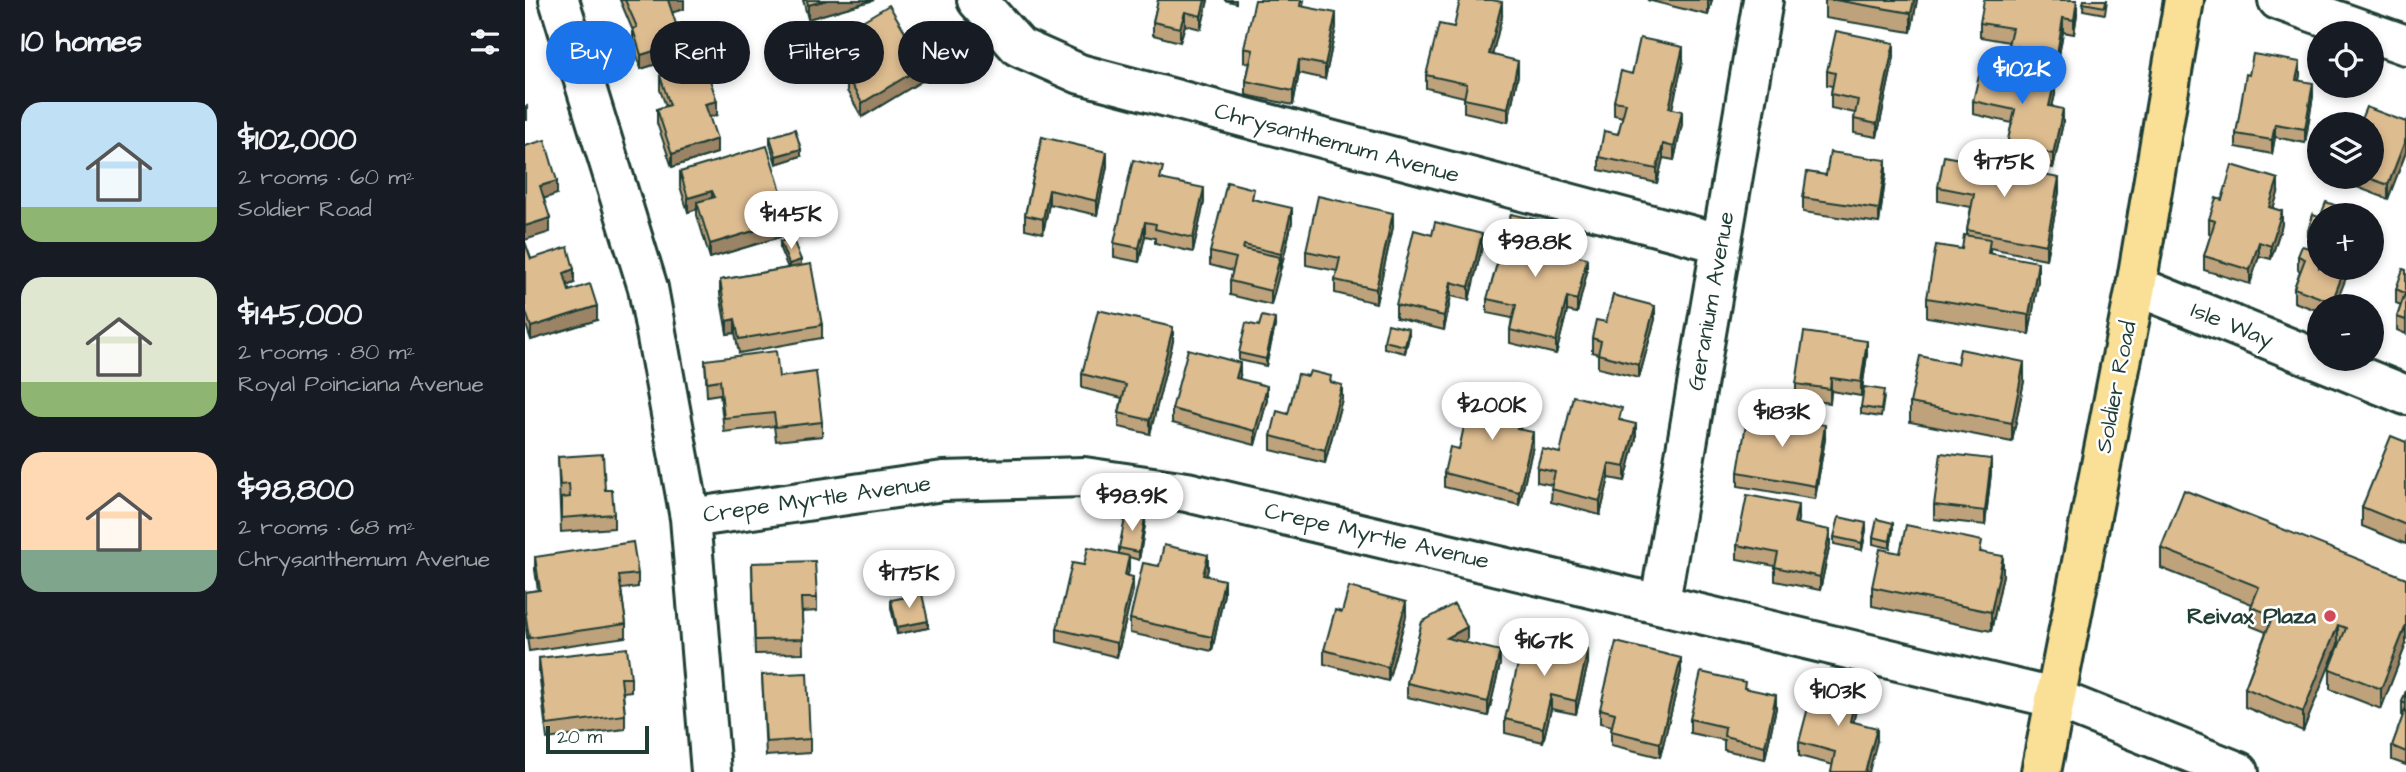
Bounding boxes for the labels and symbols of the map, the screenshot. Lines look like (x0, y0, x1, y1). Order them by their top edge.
pin: $102K (1973, 46, 2071, 106)
street label: Chrysanthemum Avenue (1211, 95, 1463, 192)
pin: $175K (1955, 140, 2053, 199)
pin: $145K (742, 191, 840, 251)
street label: Geranium Avenue (1680, 209, 1742, 393)
pin: $98.8K (1478, 219, 1592, 279)
street label: Isle Way (2186, 294, 2278, 357)
street label: Soldier Road (2088, 318, 2145, 456)
pin: $200K (1443, 382, 1541, 442)
pin: $183K (1733, 390, 1831, 449)
street label: Crepe Myrtle Avenue (701, 467, 933, 532)
pin: $98.9K (1075, 474, 1189, 533)
street label: Crepe Myrtle Avenue (1261, 495, 1492, 578)
pin: $175K (860, 550, 958, 610)
place label: Reivax Plaza (2187, 600, 2316, 632)
marker: Reivax Plaza (2322, 608, 2338, 624)
pin: $167K (1495, 618, 1593, 678)
pin: $103K (1789, 668, 1887, 728)
scale bar (546, 723, 649, 755)

